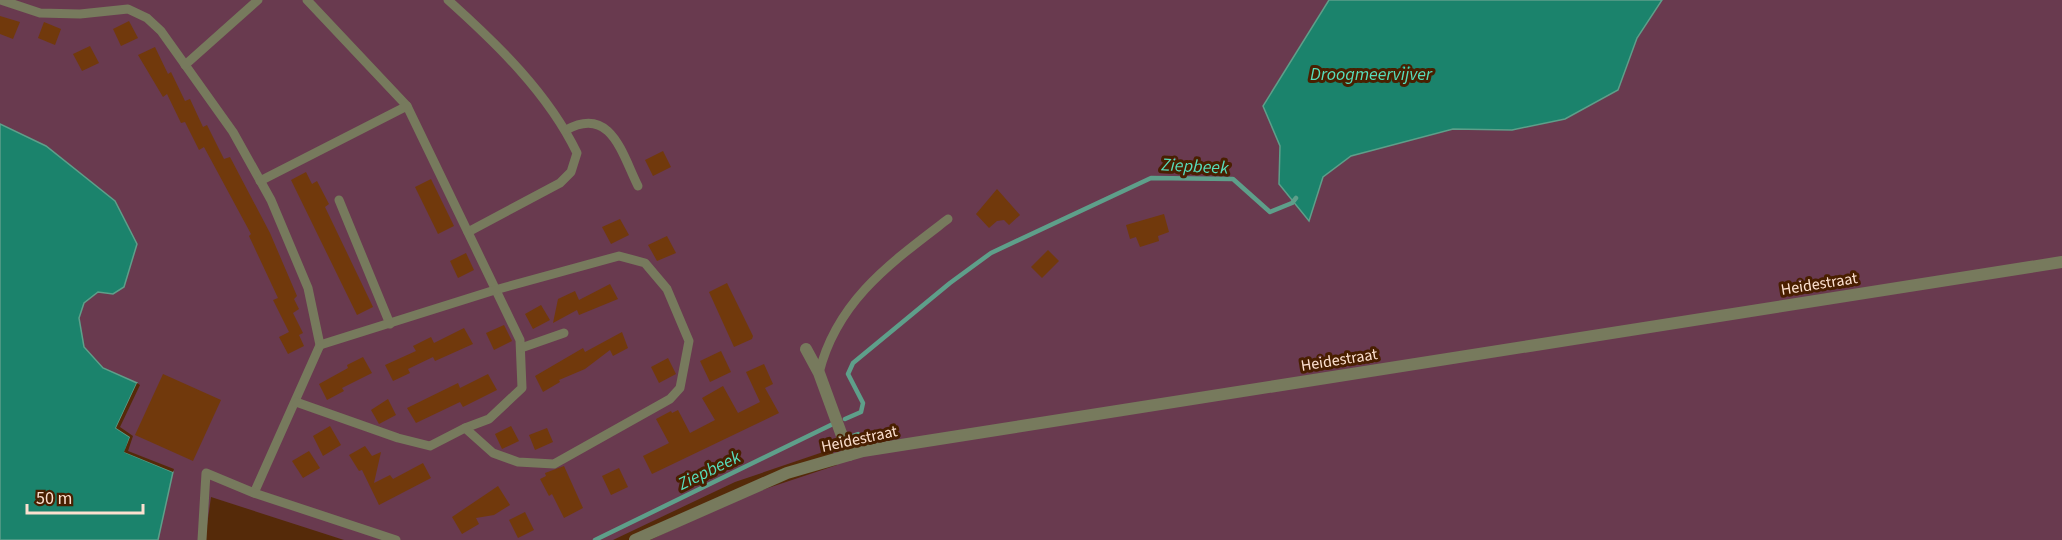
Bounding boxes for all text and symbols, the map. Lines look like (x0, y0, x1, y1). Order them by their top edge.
water label: Droogmeervijver (1310, 62, 1433, 87)
water label: Ziepbeek (1160, 152, 1230, 181)
street label: Heidestraat (1779, 267, 1860, 301)
street label: Heidestraat (1299, 343, 1380, 377)
street label: Heidestraat (819, 420, 900, 458)
water label: Ziepbeek (673, 444, 745, 497)
scale bar (27, 477, 142, 515)
text: 50 m (36, 486, 72, 511)

